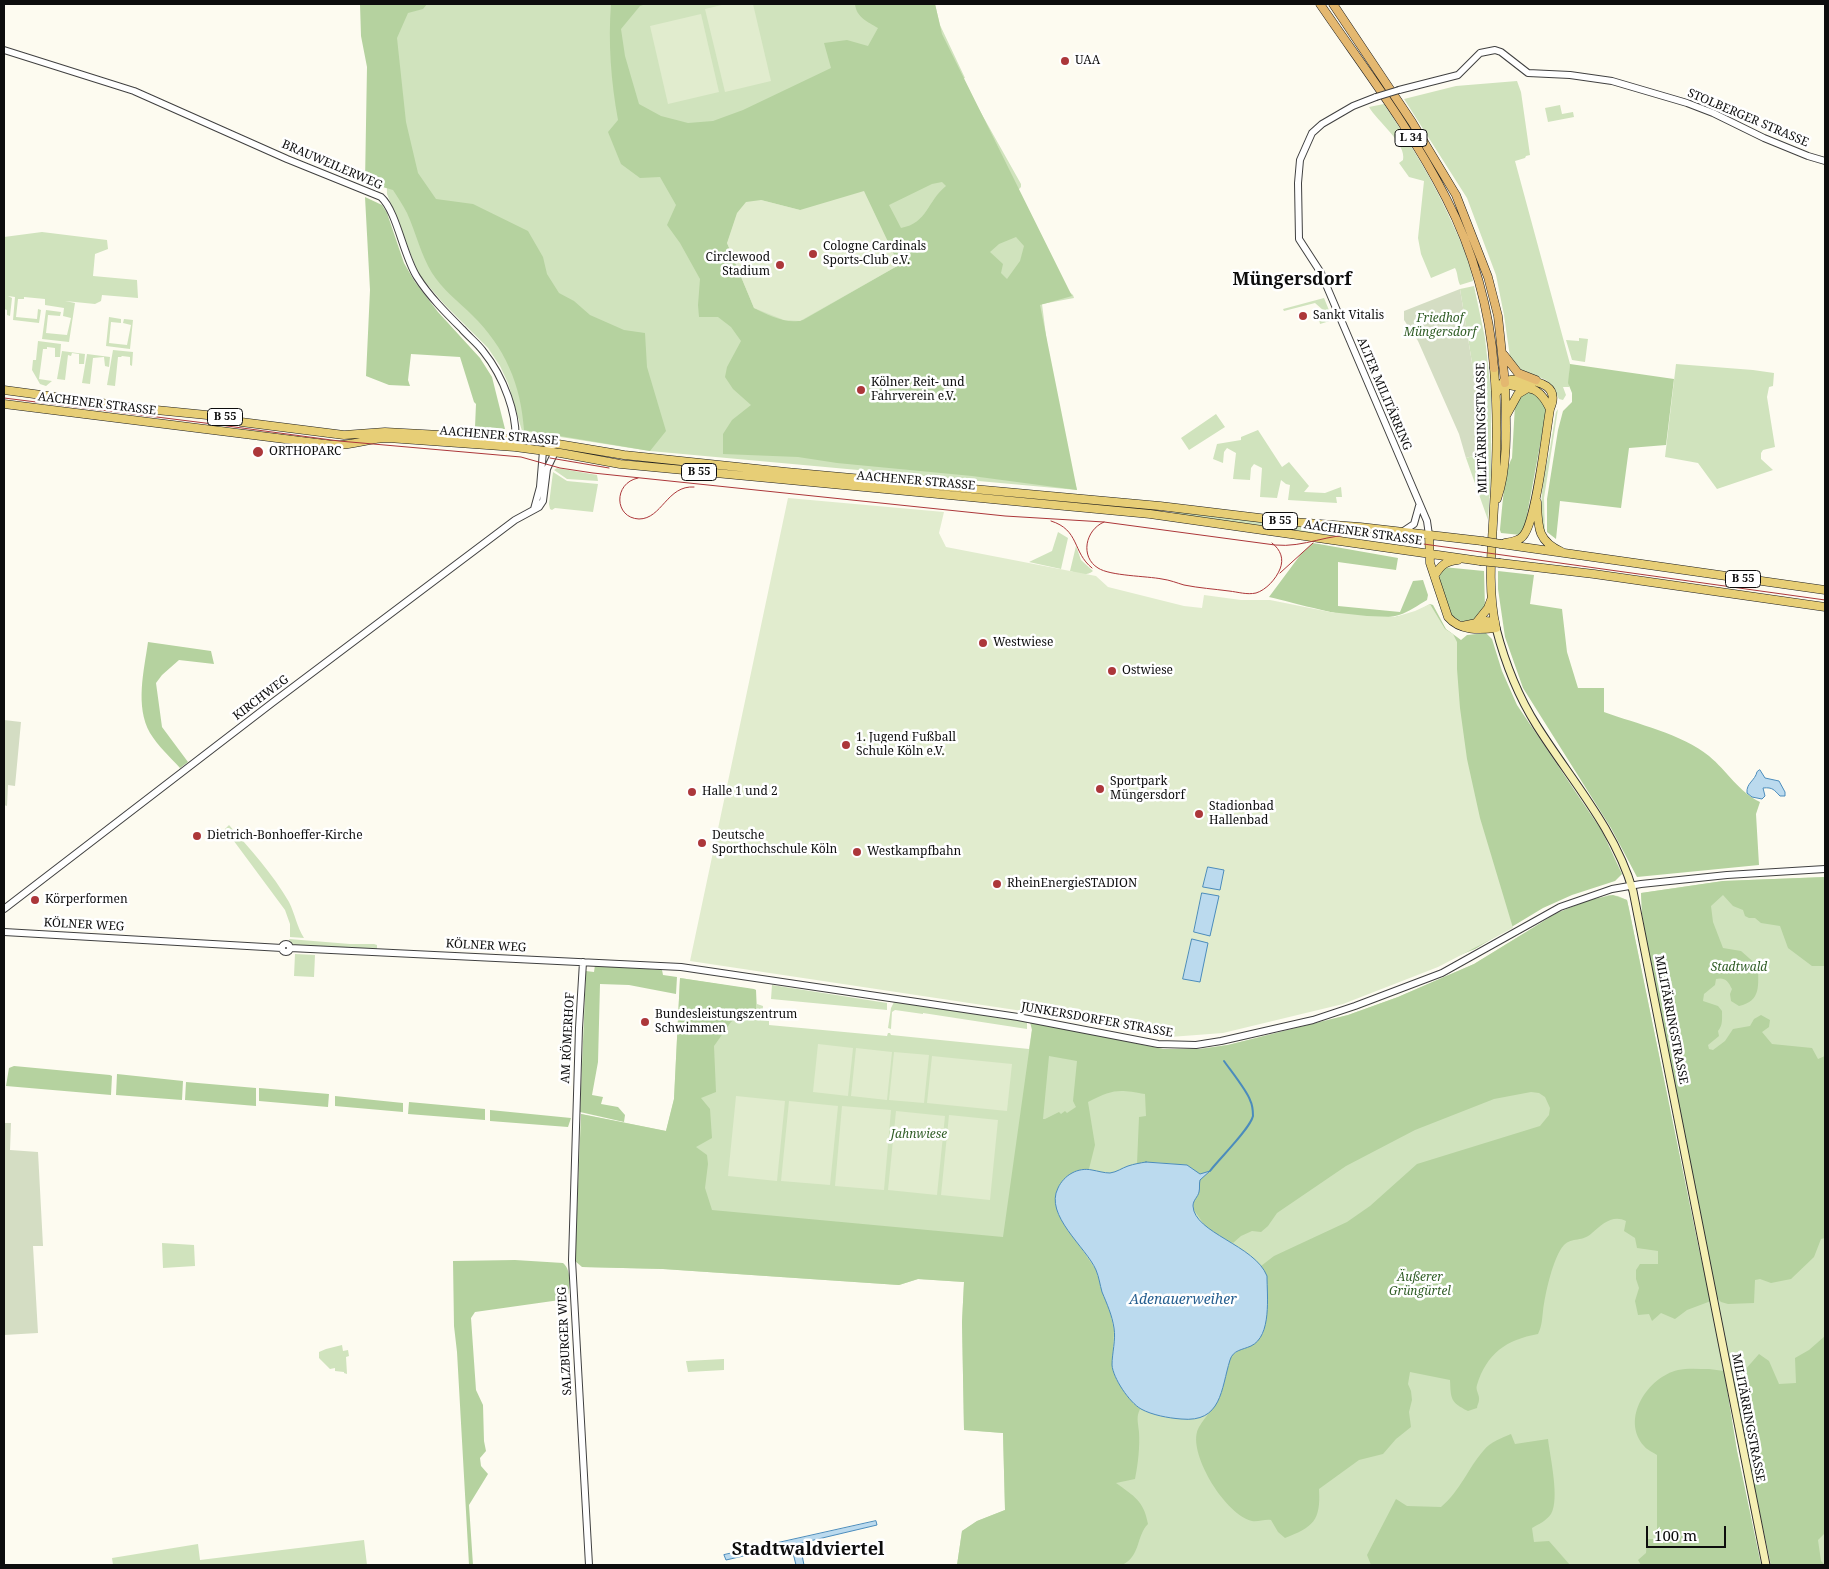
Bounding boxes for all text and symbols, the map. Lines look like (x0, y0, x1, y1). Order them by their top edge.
place label: UAA (1075, 54, 1100, 68)
marker: UAA (1059, 55, 1071, 67)
street label: STOLBERGER STRASSE (1685, 86, 1811, 150)
road number: L 34 (1395, 130, 1427, 146)
street label: BRAUWEILERWEG (279, 137, 385, 193)
place label: Cologne Cardinals Sports-Club e.V. (823, 240, 926, 268)
marker: Cologne Cardinals Sports-Club e.V. (807, 248, 819, 260)
place label: Circlewood Stadium (706, 251, 770, 279)
marker: Circlewood Stadium (774, 259, 786, 271)
district label: Müngersdorf (1232, 269, 1352, 291)
place label: Sankt Vitalis (1313, 309, 1384, 323)
marker: Sankt Vitalis (1297, 310, 1309, 322)
park label: Friedhof Müngersdorf (1404, 312, 1476, 340)
street label: ALTER MILITÄRRING (1354, 335, 1414, 453)
street label: MILITÄRRINGSTRASSE (1474, 362, 1490, 494)
place label: Kölner Reit- und Fahrverein e.V. (871, 376, 965, 404)
marker: Kölner Reit- und Fahrverein e.V. (855, 384, 867, 396)
street label: AACHENER STRASSE (37, 390, 157, 418)
road number: B 55 (208, 408, 242, 426)
street label: AACHENER STRASSE (439, 424, 559, 448)
marker: ORTHOPARC (251, 445, 265, 459)
place label: ORTHOPARC (269, 445, 341, 459)
road number: B 55 (682, 464, 716, 481)
street label: AACHENER STRASSE (856, 469, 976, 493)
road number: B 55 (1262, 512, 1298, 530)
street label: AACHENER STRASSE (1303, 518, 1423, 548)
road number: B 55 (1726, 570, 1760, 588)
place label: Westwiese (993, 636, 1053, 650)
marker: Westwiese (977, 637, 989, 649)
place label: Ostwiese (1122, 664, 1173, 678)
marker: Ostwiese (1106, 665, 1118, 677)
street label: KIRCHWEG (230, 672, 292, 724)
place label: 1. Jugend Fußball Schule Köln e.V. (856, 731, 956, 759)
marker: 1. Jugend Fußball Schule Köln e.V. (840, 739, 852, 751)
place label: Sportpark Müngersdorf (1110, 775, 1185, 803)
marker: Sportpark Müngersdorf (1094, 783, 1106, 795)
place label: Halle 1 und 2 (702, 785, 778, 799)
marker: Halle 1 und 2 (686, 786, 698, 798)
place label: Stadionbad Hallenbad (1209, 800, 1274, 828)
marker: Stadionbad Hallenbad (1193, 808, 1205, 820)
place label: Dietrich-Bonhoeffer-Kirche (207, 829, 363, 843)
place label: Deutsche Sporthochschule Köln (712, 829, 837, 857)
marker: Dietrich-Bonhoeffer-Kirche (191, 830, 203, 842)
marker: Deutsche Sporthochschule Köln (696, 837, 708, 849)
place label: Westkampfbahn (867, 845, 961, 859)
marker: Westkampfbahn (851, 846, 863, 858)
place label: RheinEnergieSTADION (1007, 877, 1137, 891)
marker: RheinEnergieSTADION (991, 878, 1003, 890)
place label: Körperformen (45, 893, 128, 907)
marker: Körperformen (29, 894, 41, 906)
street label: KÖLNER WEG (43, 916, 125, 934)
street label: KÖLNER WEG (445, 937, 527, 955)
street label: MILITÄRRINGSTRASSE (1651, 954, 1691, 1086)
park label: Stadtwald (1711, 961, 1767, 975)
street label: AM RÖMERHOF (558, 992, 578, 1084)
street label: JUNKERSDORFER STRASSE (1020, 1000, 1174, 1040)
place label: Bundesleistungszentrum Schwimmen (655, 1008, 797, 1036)
marker: Bundesleistungszentrum Schwimmen (639, 1016, 651, 1028)
park label: Jahnwiese (891, 1128, 947, 1142)
park label: Äußerer Grüngürtel (1389, 1271, 1451, 1299)
street label: SALZBURGER WEG (555, 1286, 575, 1396)
water label: Adenauerweiher (1129, 1292, 1237, 1308)
street label: MILITÄRRINGSTRASSE (1728, 1352, 1768, 1484)
scale bar (1649, 1516, 1729, 1548)
text: 100 m (1654, 1525, 1697, 1545)
district label: Stadtwaldviertel (732, 1539, 884, 1561)

